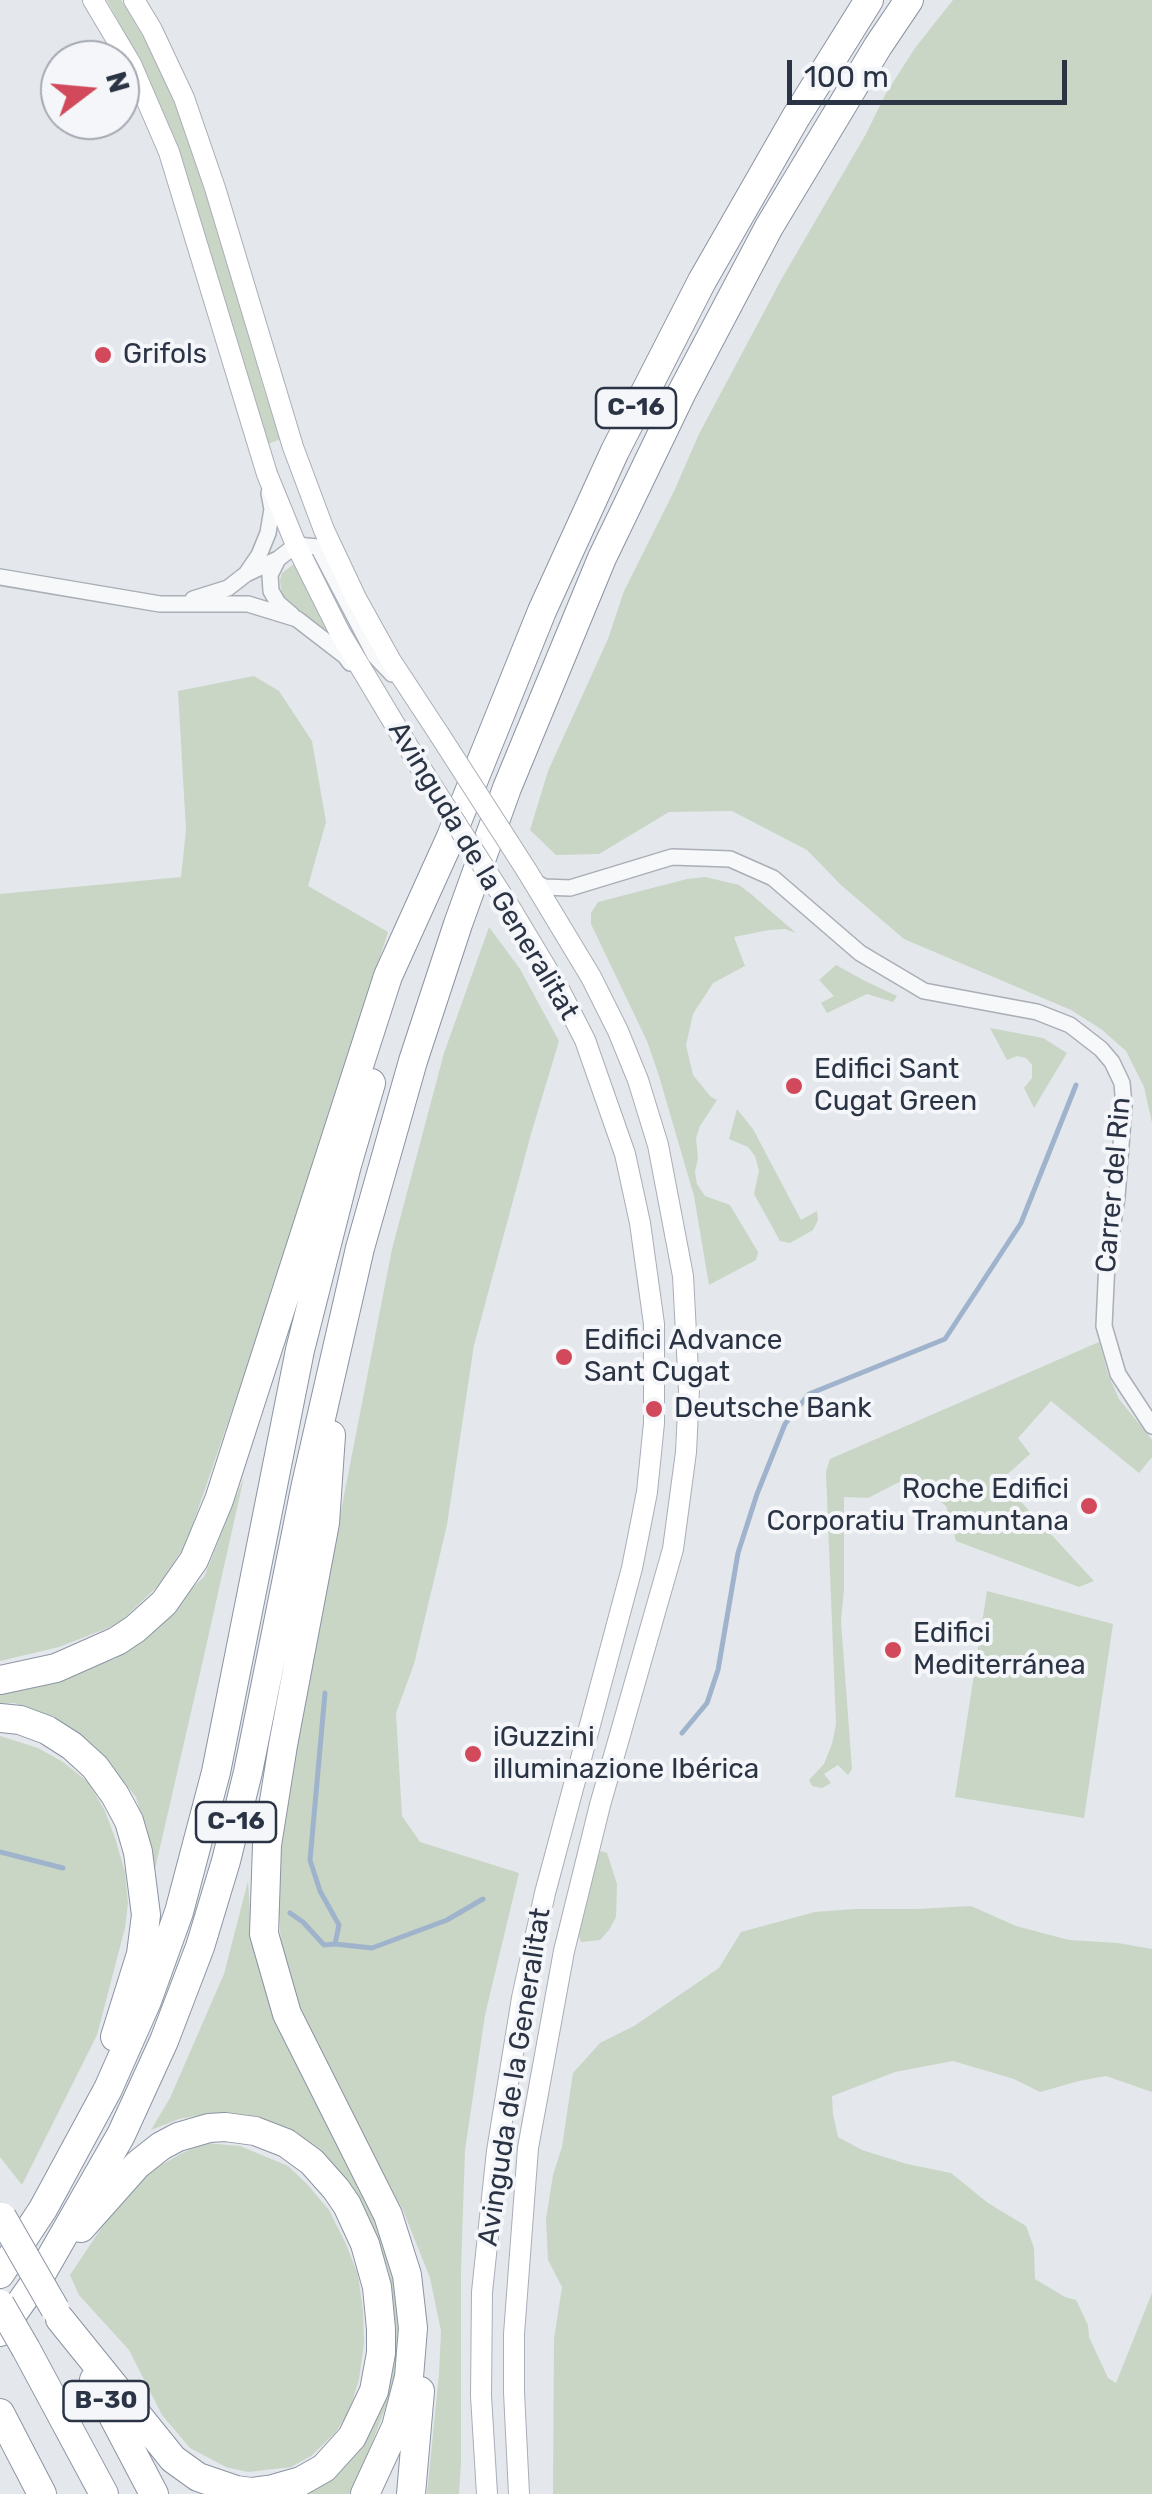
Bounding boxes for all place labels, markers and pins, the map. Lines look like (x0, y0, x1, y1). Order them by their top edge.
place label: Grifols (123, 338, 207, 372)
marker: Grifols (92, 344, 114, 366)
place label: Edifici Sant Cugat Green (814, 1053, 977, 1119)
marker: Edifici Sant Cugat Green (783, 1075, 805, 1097)
place label: Edifici Advance Sant Cugat (584, 1324, 782, 1390)
marker: Edifici Advance Sant Cugat (553, 1346, 575, 1368)
place label: Deutsche Bank (674, 1392, 872, 1426)
marker: Deutsche Bank (643, 1398, 665, 1420)
place label: Roche Edifici Corporatiu Tramuntana (767, 1473, 1069, 1539)
marker: Roche Edifici Corporatiu Tramuntana (1078, 1495, 1100, 1517)
place label: Edifici Mediterránea (913, 1617, 1086, 1683)
marker: Edifici Mediterránea (882, 1639, 904, 1661)
place label: iGuzzini illuminazione Ibérica (493, 1721, 759, 1787)
marker: iGuzzini illuminazione Ibérica (462, 1743, 484, 1765)

